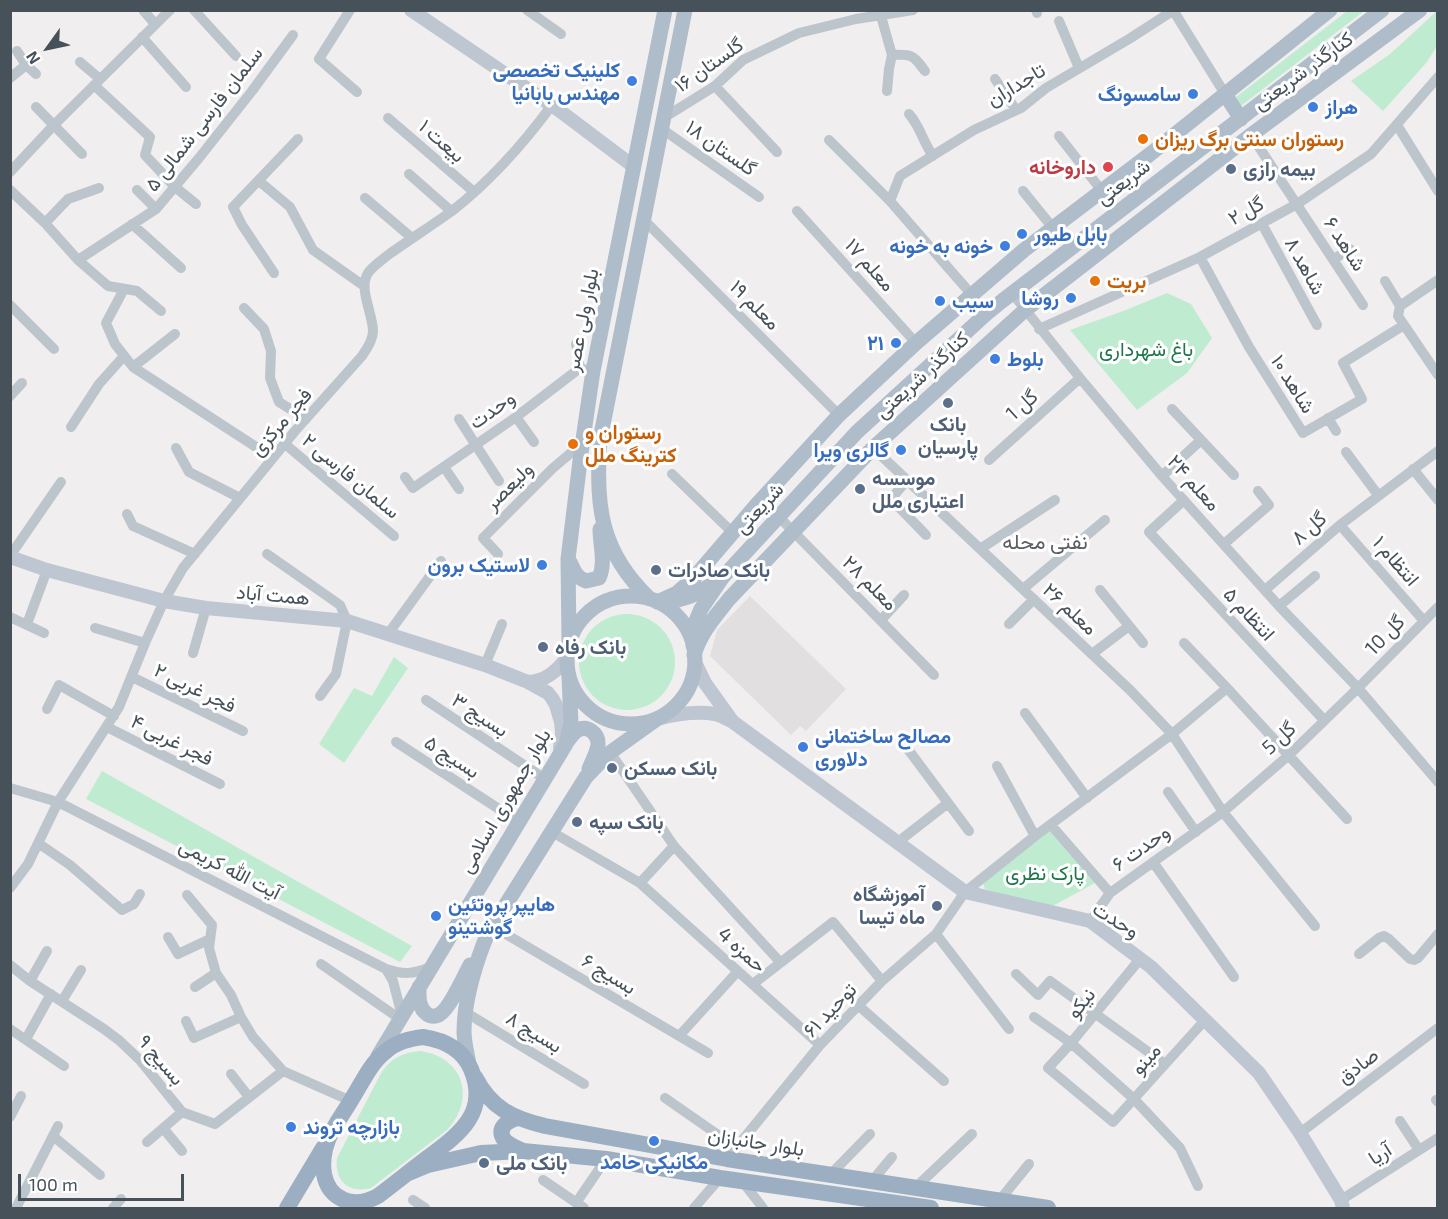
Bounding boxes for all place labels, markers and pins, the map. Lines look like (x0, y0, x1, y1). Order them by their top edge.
place label: کلینیک تخصصی مهندس بابانیا (492, 58, 620, 105)
marker: کلینیک تخصصی مهندس بابانیا (625, 74, 639, 88)
place label: سامسونگ (1098, 82, 1181, 106)
marker: سامسونگ (1186, 87, 1200, 101)
place label: هراز (1325, 95, 1358, 119)
marker: هراز (1306, 100, 1320, 114)
place label: رستوران سنتی برگ ریزان (1155, 127, 1344, 151)
marker: رستوران سنتی برگ ریزان (1136, 132, 1150, 146)
place label: داروخانه (1029, 155, 1096, 179)
place label: بیمه رازی (1243, 157, 1316, 181)
marker: داروخانه (1101, 160, 1115, 174)
marker: بیمه رازی (1224, 162, 1238, 176)
place label: بابل طیور (1034, 222, 1107, 246)
marker: بابل طیور (1015, 227, 1029, 241)
place label: خونه به خونه (889, 234, 993, 258)
marker: خونه به خونه (998, 239, 1012, 253)
place label: بریت (1107, 269, 1146, 293)
marker: بریت (1088, 274, 1102, 288)
place label: روشا (1021, 286, 1059, 310)
place label: سیب (952, 289, 994, 313)
marker: روشا (1064, 291, 1078, 305)
marker: سیب (933, 294, 947, 308)
place label: ۲۱ (867, 331, 884, 355)
marker: ۲۱ (889, 336, 903, 350)
place label: بلوط (1007, 347, 1044, 371)
marker: بلوط (988, 352, 1002, 366)
marker: بانک پارسیان (941, 396, 955, 410)
place label: بانک پارسیان (918, 412, 978, 459)
place label: رستوران و کترینگ ملل (585, 420, 677, 467)
marker: رستوران و کترینگ ملل (566, 437, 580, 451)
place label: گالری ویرا (814, 438, 889, 462)
marker: گالری ویرا (894, 443, 908, 457)
place label: موسسه اعتباری ملل (872, 466, 964, 513)
marker: موسسه اعتباری ملل (853, 482, 867, 496)
place label: لاستیک برون (427, 553, 530, 577)
marker: لاستیک برون (535, 558, 549, 572)
place label: بانک صادرات (668, 558, 770, 582)
marker: بانک صادرات (649, 563, 663, 577)
place label: بانک رفاه (555, 635, 626, 659)
marker: بانک رفاه (536, 640, 550, 654)
place label: مصالح ساختمانی دلاوری (815, 724, 951, 771)
marker: مصالح ساختمانی دلاوری (796, 740, 810, 754)
place label: بانک مسکن (624, 756, 717, 780)
marker: بانک مسکن (605, 761, 619, 775)
place label: بانک سپه (589, 810, 664, 834)
marker: بانک سپه (570, 815, 584, 829)
place label: آموزشگاه ماه تیسا (853, 882, 925, 929)
place label: هایپر پروتئین گوشتینو (448, 892, 555, 939)
marker: آموزشگاه ماه تیسا (930, 899, 944, 913)
marker: هایپر پروتئین گوشتینو (429, 909, 443, 923)
place label: بازارچه تروند (303, 1115, 400, 1139)
marker: بازارچه تروند (284, 1120, 298, 1134)
marker: مکانیکی حامد (647, 1134, 661, 1148)
place label: مکانیکی حامد (600, 1150, 708, 1174)
place label: بانک ملی (496, 1151, 567, 1175)
marker: بانک ملی (477, 1156, 491, 1170)

